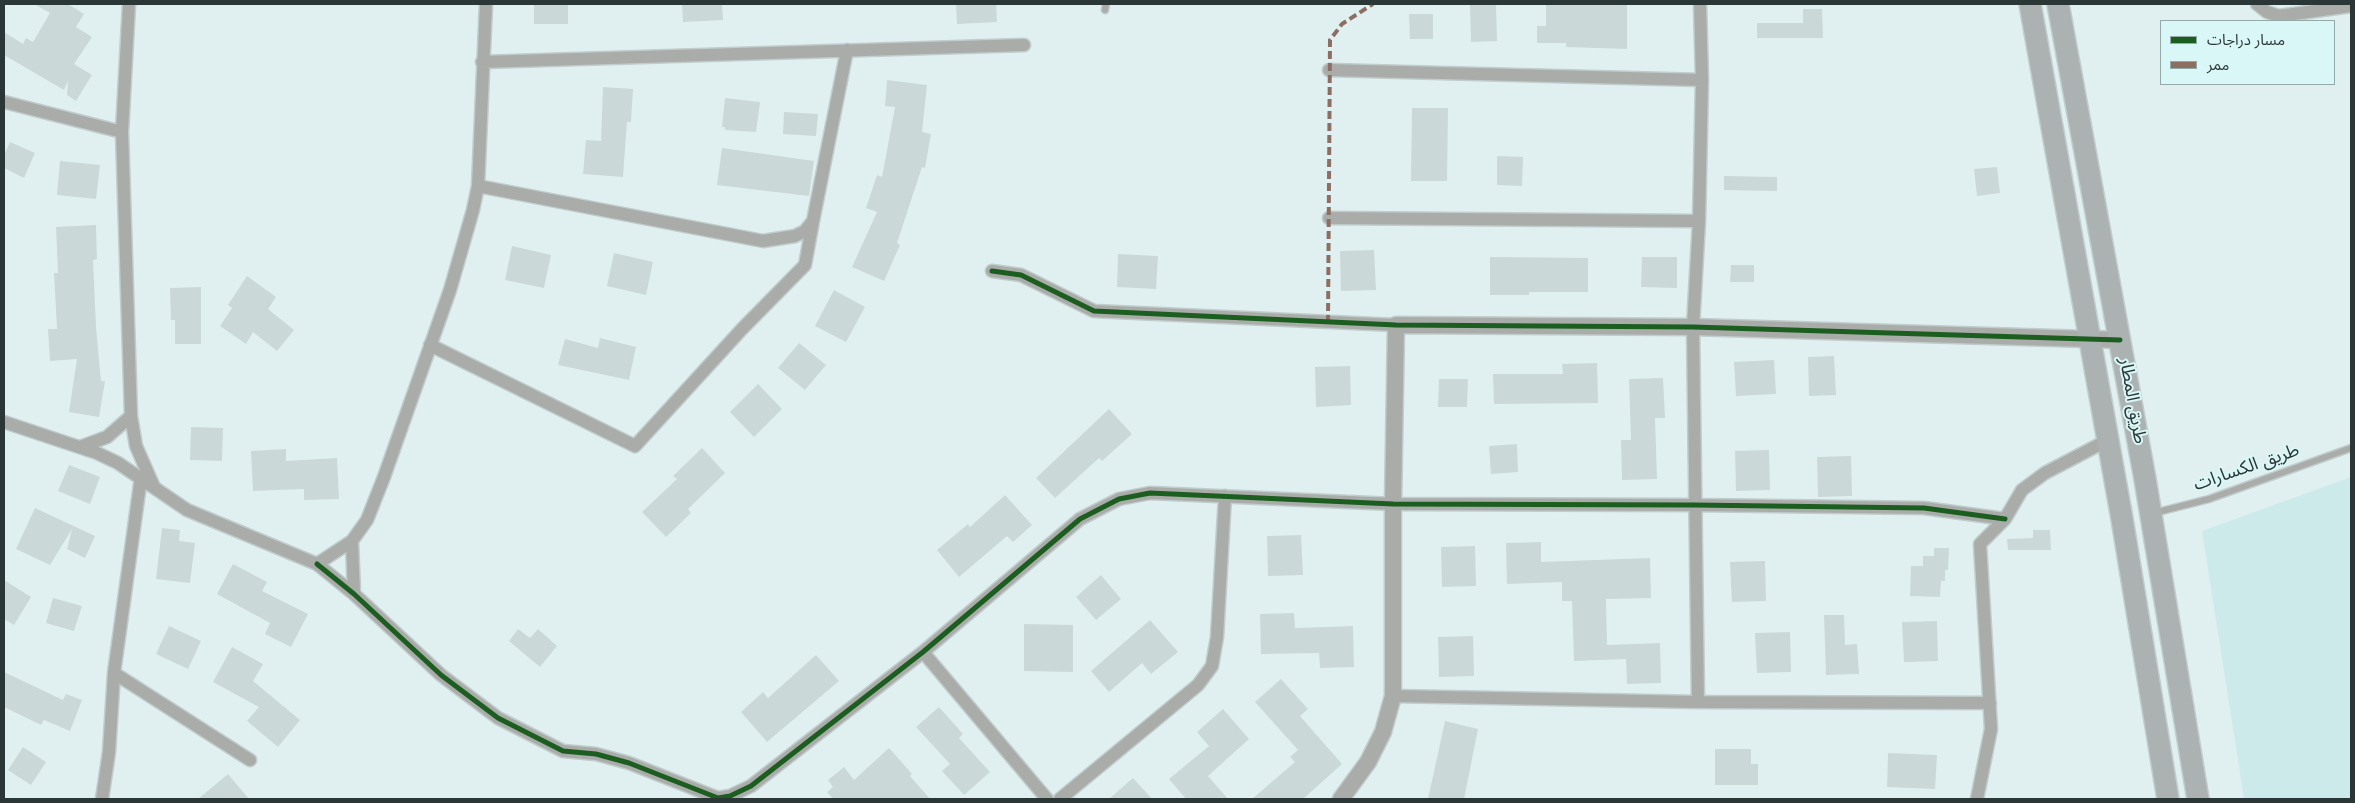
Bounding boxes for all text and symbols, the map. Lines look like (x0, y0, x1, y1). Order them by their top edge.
legend (2160, 20, 2335, 85)
text: مسار دراجات (2207, 29, 2285, 52)
text: ممر (2207, 54, 2230, 77)
street label: طريق المطار (2113, 356, 2149, 446)
street label: طريق الكسارات (2191, 441, 2303, 497)

